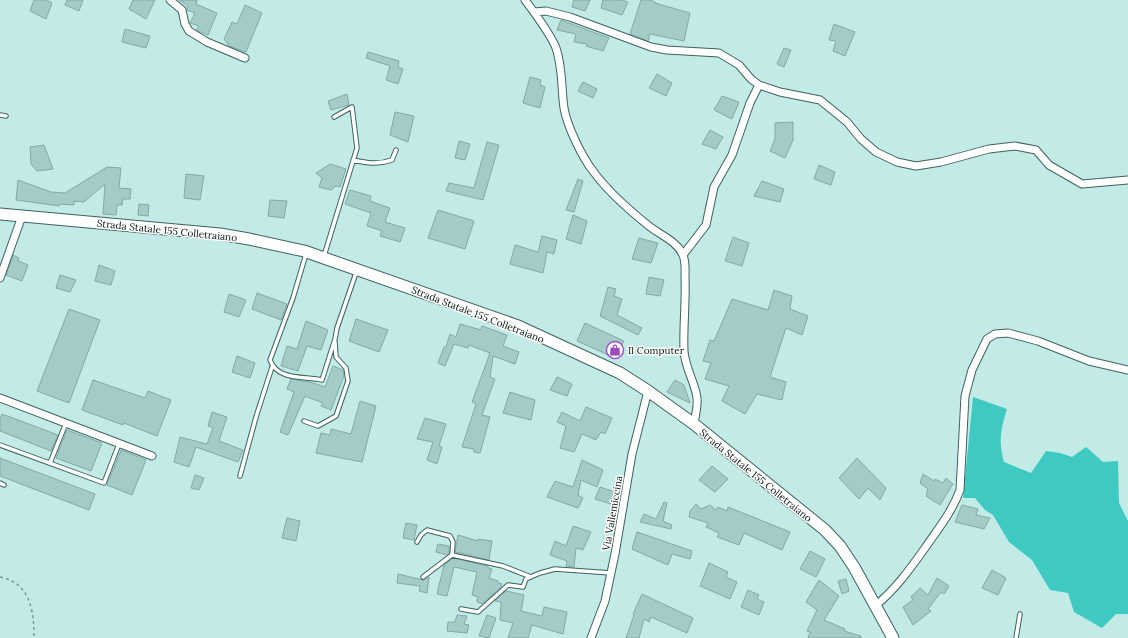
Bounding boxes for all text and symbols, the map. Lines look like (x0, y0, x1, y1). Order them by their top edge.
street label: Strada Statale 155 Colletraiano (96, 217, 238, 244)
street label: Strada Statale 155 Colletraiano (410, 283, 546, 346)
shop icon: Il Computer (605, 340, 625, 360)
place label: Il Computer (628, 344, 685, 357)
street label: Strada Statale 155 Colletraiano (697, 426, 815, 525)
street label: Via Vallemiccina (599, 475, 625, 552)

